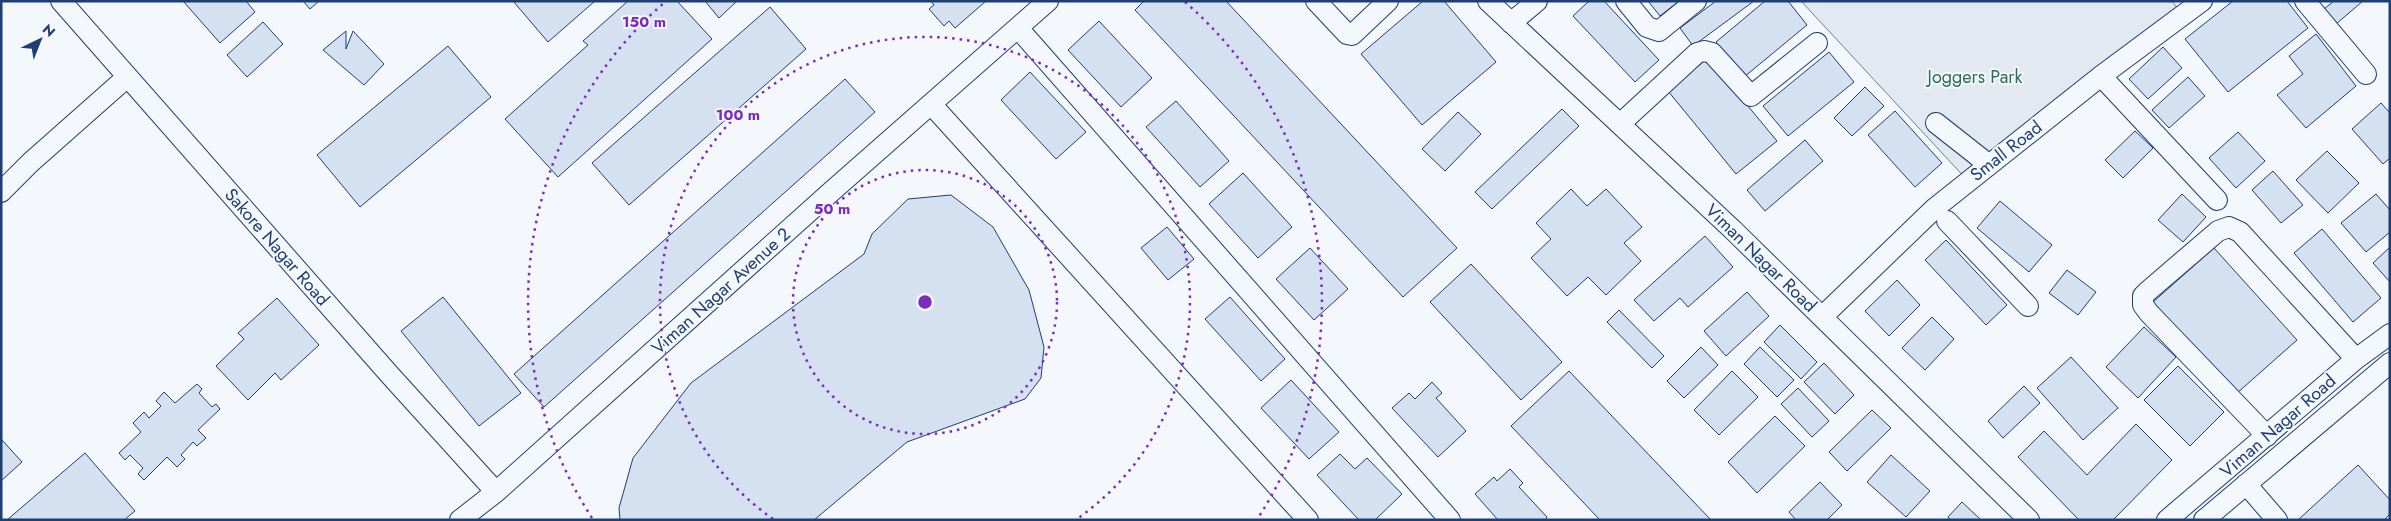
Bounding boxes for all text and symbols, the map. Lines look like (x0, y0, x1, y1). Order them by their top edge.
text: 150 m (622, 11, 666, 33)
north arrow (15, 15, 65, 65)
text: N (38, 19, 60, 42)
park label: Joggers Park (1926, 64, 2022, 90)
text: 100 m (716, 104, 760, 126)
street label: Small Road (1964, 115, 2048, 187)
street label: Sakore Nagar Road (218, 182, 336, 312)
text: 50 m (814, 198, 850, 220)
street label: Viman Nagar Road (1699, 198, 1823, 318)
street label: Viman Nagar Avenue 2 (646, 221, 796, 361)
centre of rings (916, 293, 934, 311)
street label: Viman Nagar Road (2214, 368, 2342, 484)

